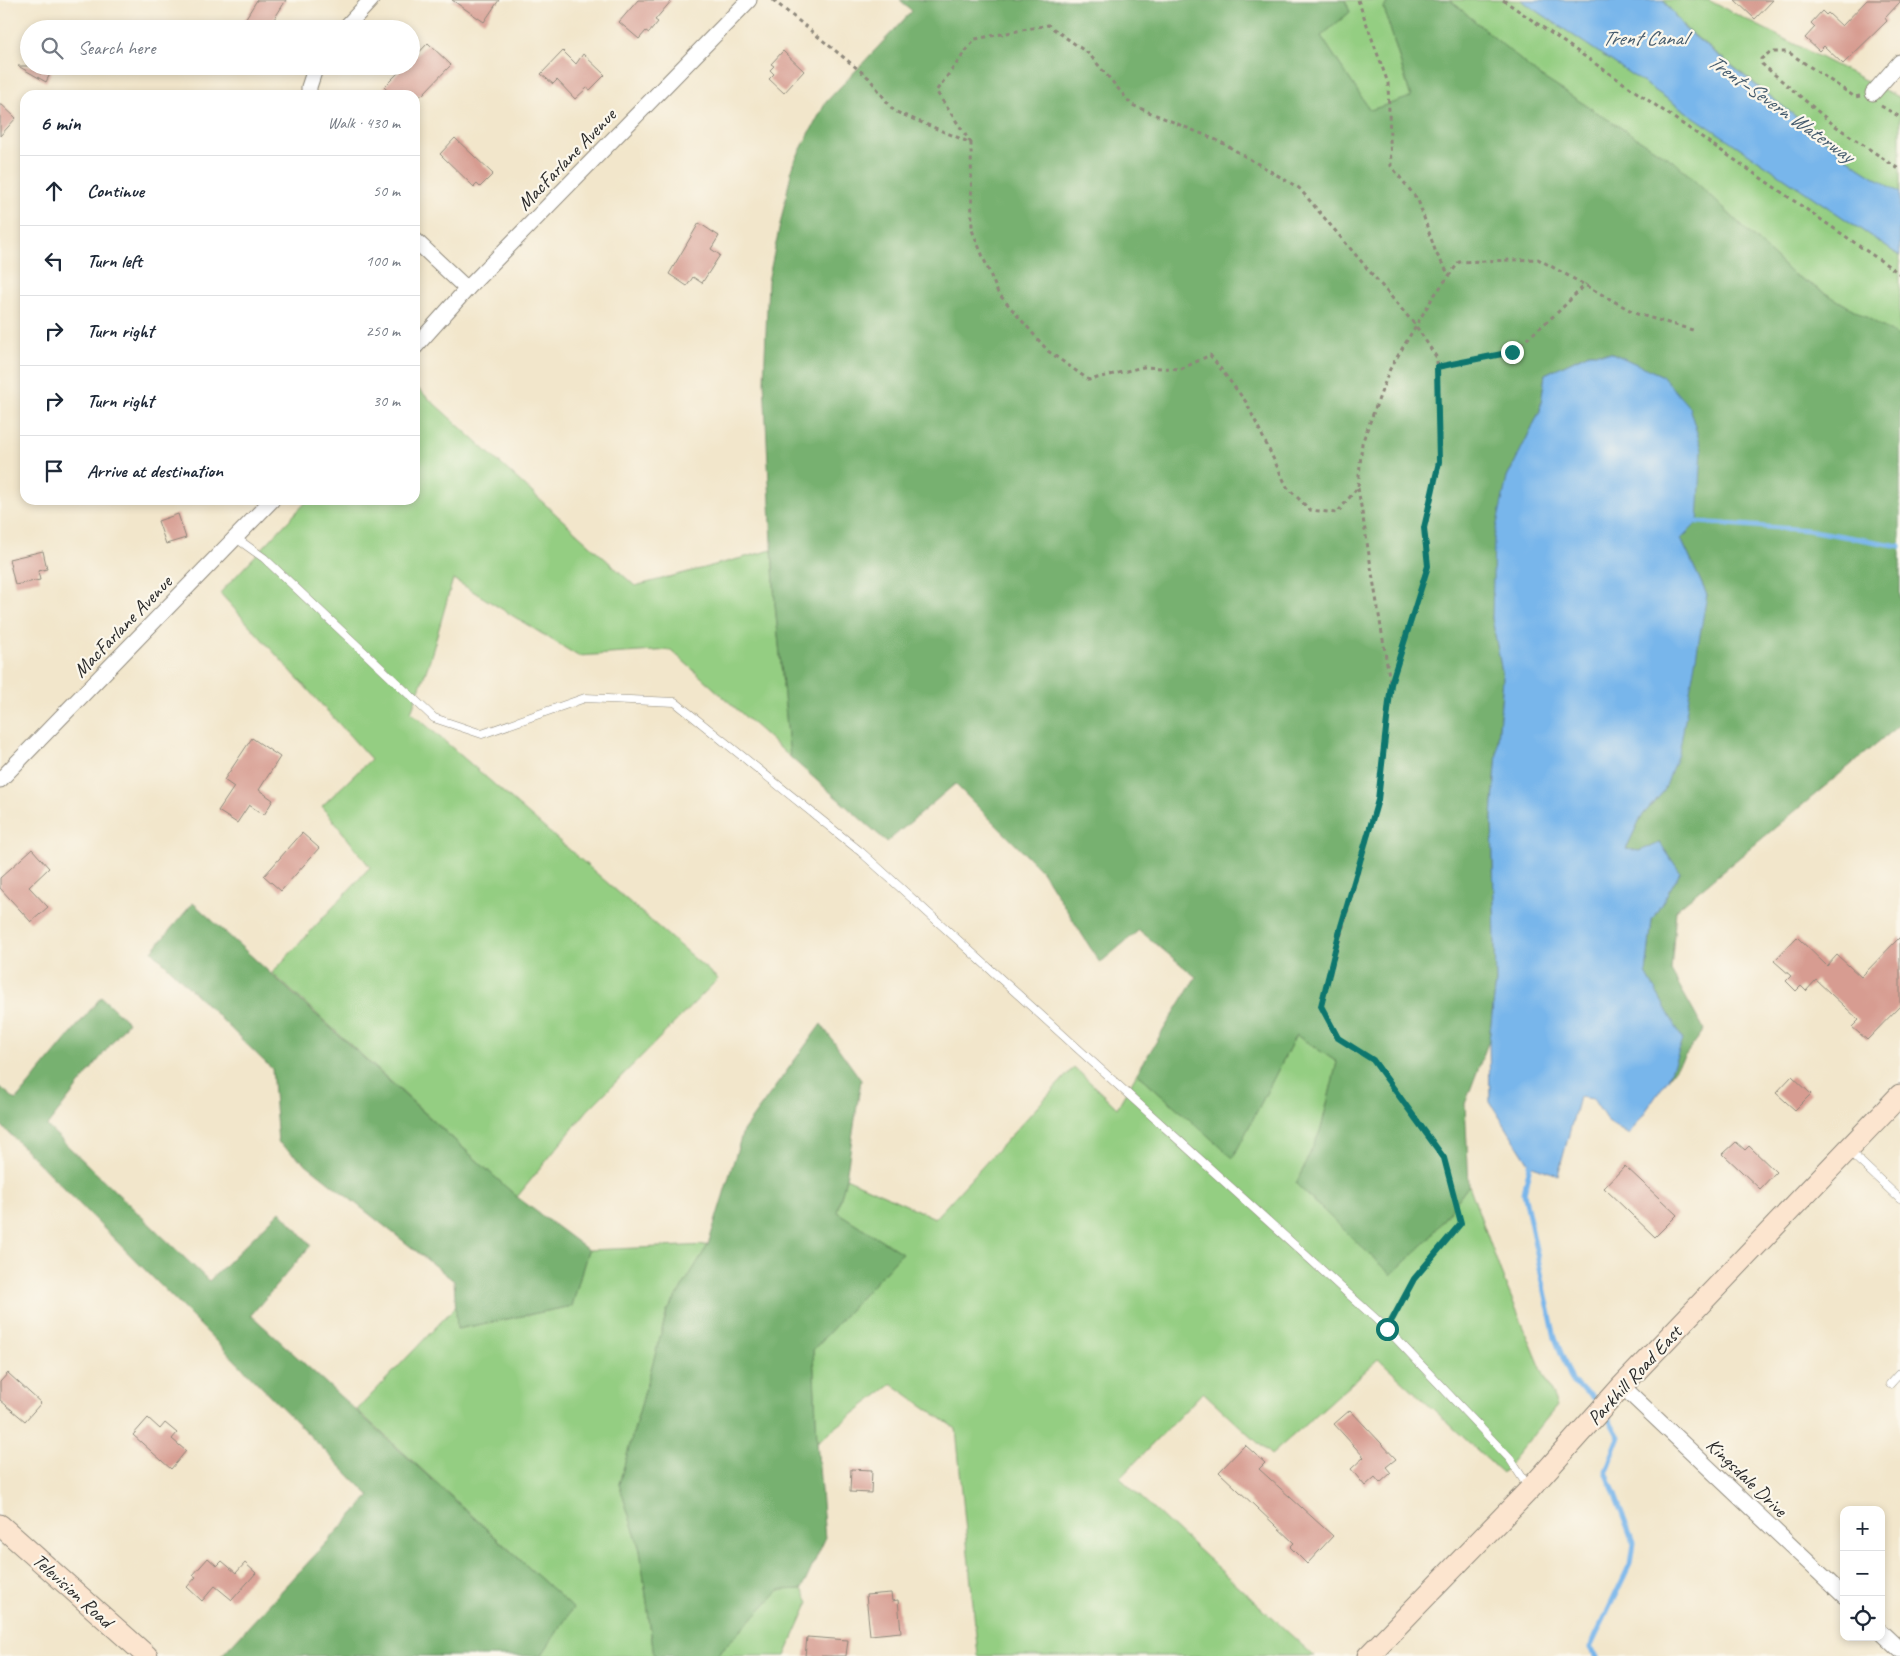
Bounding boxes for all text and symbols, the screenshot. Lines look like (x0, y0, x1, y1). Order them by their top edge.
search box (20, 20, 420, 75)
water label: Trent Canal (1602, 25, 1692, 51)
icon: search (38, 34, 66, 62)
text: Search here (78, 36, 155, 60)
water label: Trent–Severn Waterway (1703, 48, 1862, 170)
street label: MacFarlane Avenue (511, 102, 622, 216)
text: 6 min (40, 110, 81, 136)
text: Walk · 430 m (328, 113, 400, 133)
icon: ahead (40, 177, 68, 205)
text: Continue (87, 179, 144, 203)
text: 50 m (373, 181, 400, 201)
icon: left (40, 247, 68, 275)
text: Turn left (87, 249, 142, 273)
text: 100 m (366, 251, 400, 271)
icon: right (40, 317, 68, 345)
text: Turn right (87, 319, 154, 343)
text: 250 m (366, 321, 400, 341)
route end (1501, 341, 1524, 364)
icon: right (40, 387, 68, 415)
text: Turn right (87, 389, 154, 413)
text: 30 m (373, 391, 400, 411)
icon: arrive (40, 457, 68, 485)
text: Arrive at destination (87, 459, 223, 483)
street label: MacFarlane Avenue (67, 569, 178, 683)
route start (1376, 1318, 1399, 1341)
street label: Parkhill Road East (1582, 1319, 1689, 1430)
street label: Kingsdale Drive (1701, 1433, 1794, 1523)
map controls (1840, 1506, 1885, 1641)
button: + (1840, 1506, 1885, 1551)
street label: Television Road (27, 1548, 121, 1635)
button: − (1840, 1551, 1885, 1596)
button: locate (1840, 1596, 1885, 1641)

